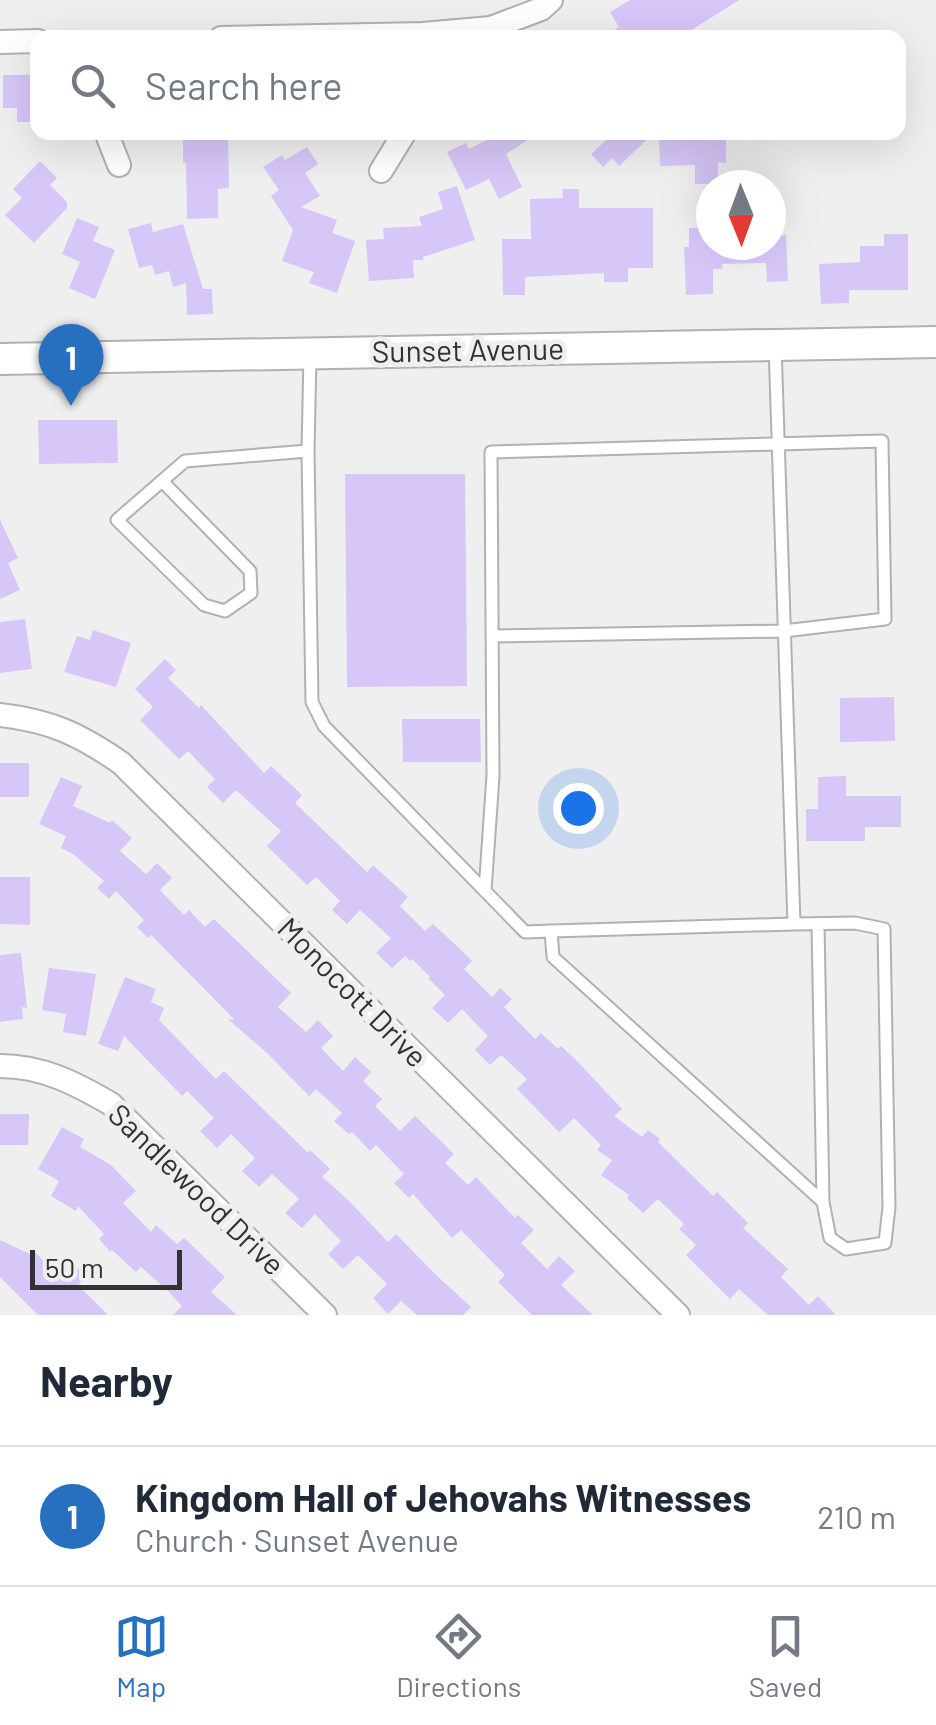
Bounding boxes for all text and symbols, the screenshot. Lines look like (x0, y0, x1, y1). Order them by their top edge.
search box (30, 30, 906, 140)
icon: search (65, 58, 120, 113)
text: Search here (145, 62, 343, 108)
north arrow (696, 170, 786, 260)
pin: 1 (38, 324, 104, 406)
street label: Sunset Avenue (372, 329, 564, 369)
your location (553, 783, 604, 834)
street label: Monocott Drive (271, 909, 436, 1074)
street label: Sandlewood Drive (102, 1095, 293, 1282)
scale bar (30, 1245, 182, 1290)
text: 50 m (45, 1250, 104, 1284)
text: Nearby (40, 1355, 173, 1405)
text: Kingdom Hall of Jehovahs Witnesses (135, 1474, 751, 1520)
text: 1 (67, 1497, 78, 1535)
text: 210 m (817, 1497, 896, 1535)
text: Church · Sunset Avenue (135, 1520, 459, 1558)
tab: Map (114, 1609, 169, 1703)
tab: Directions (396, 1609, 521, 1703)
tab: Saved (749, 1609, 822, 1703)

